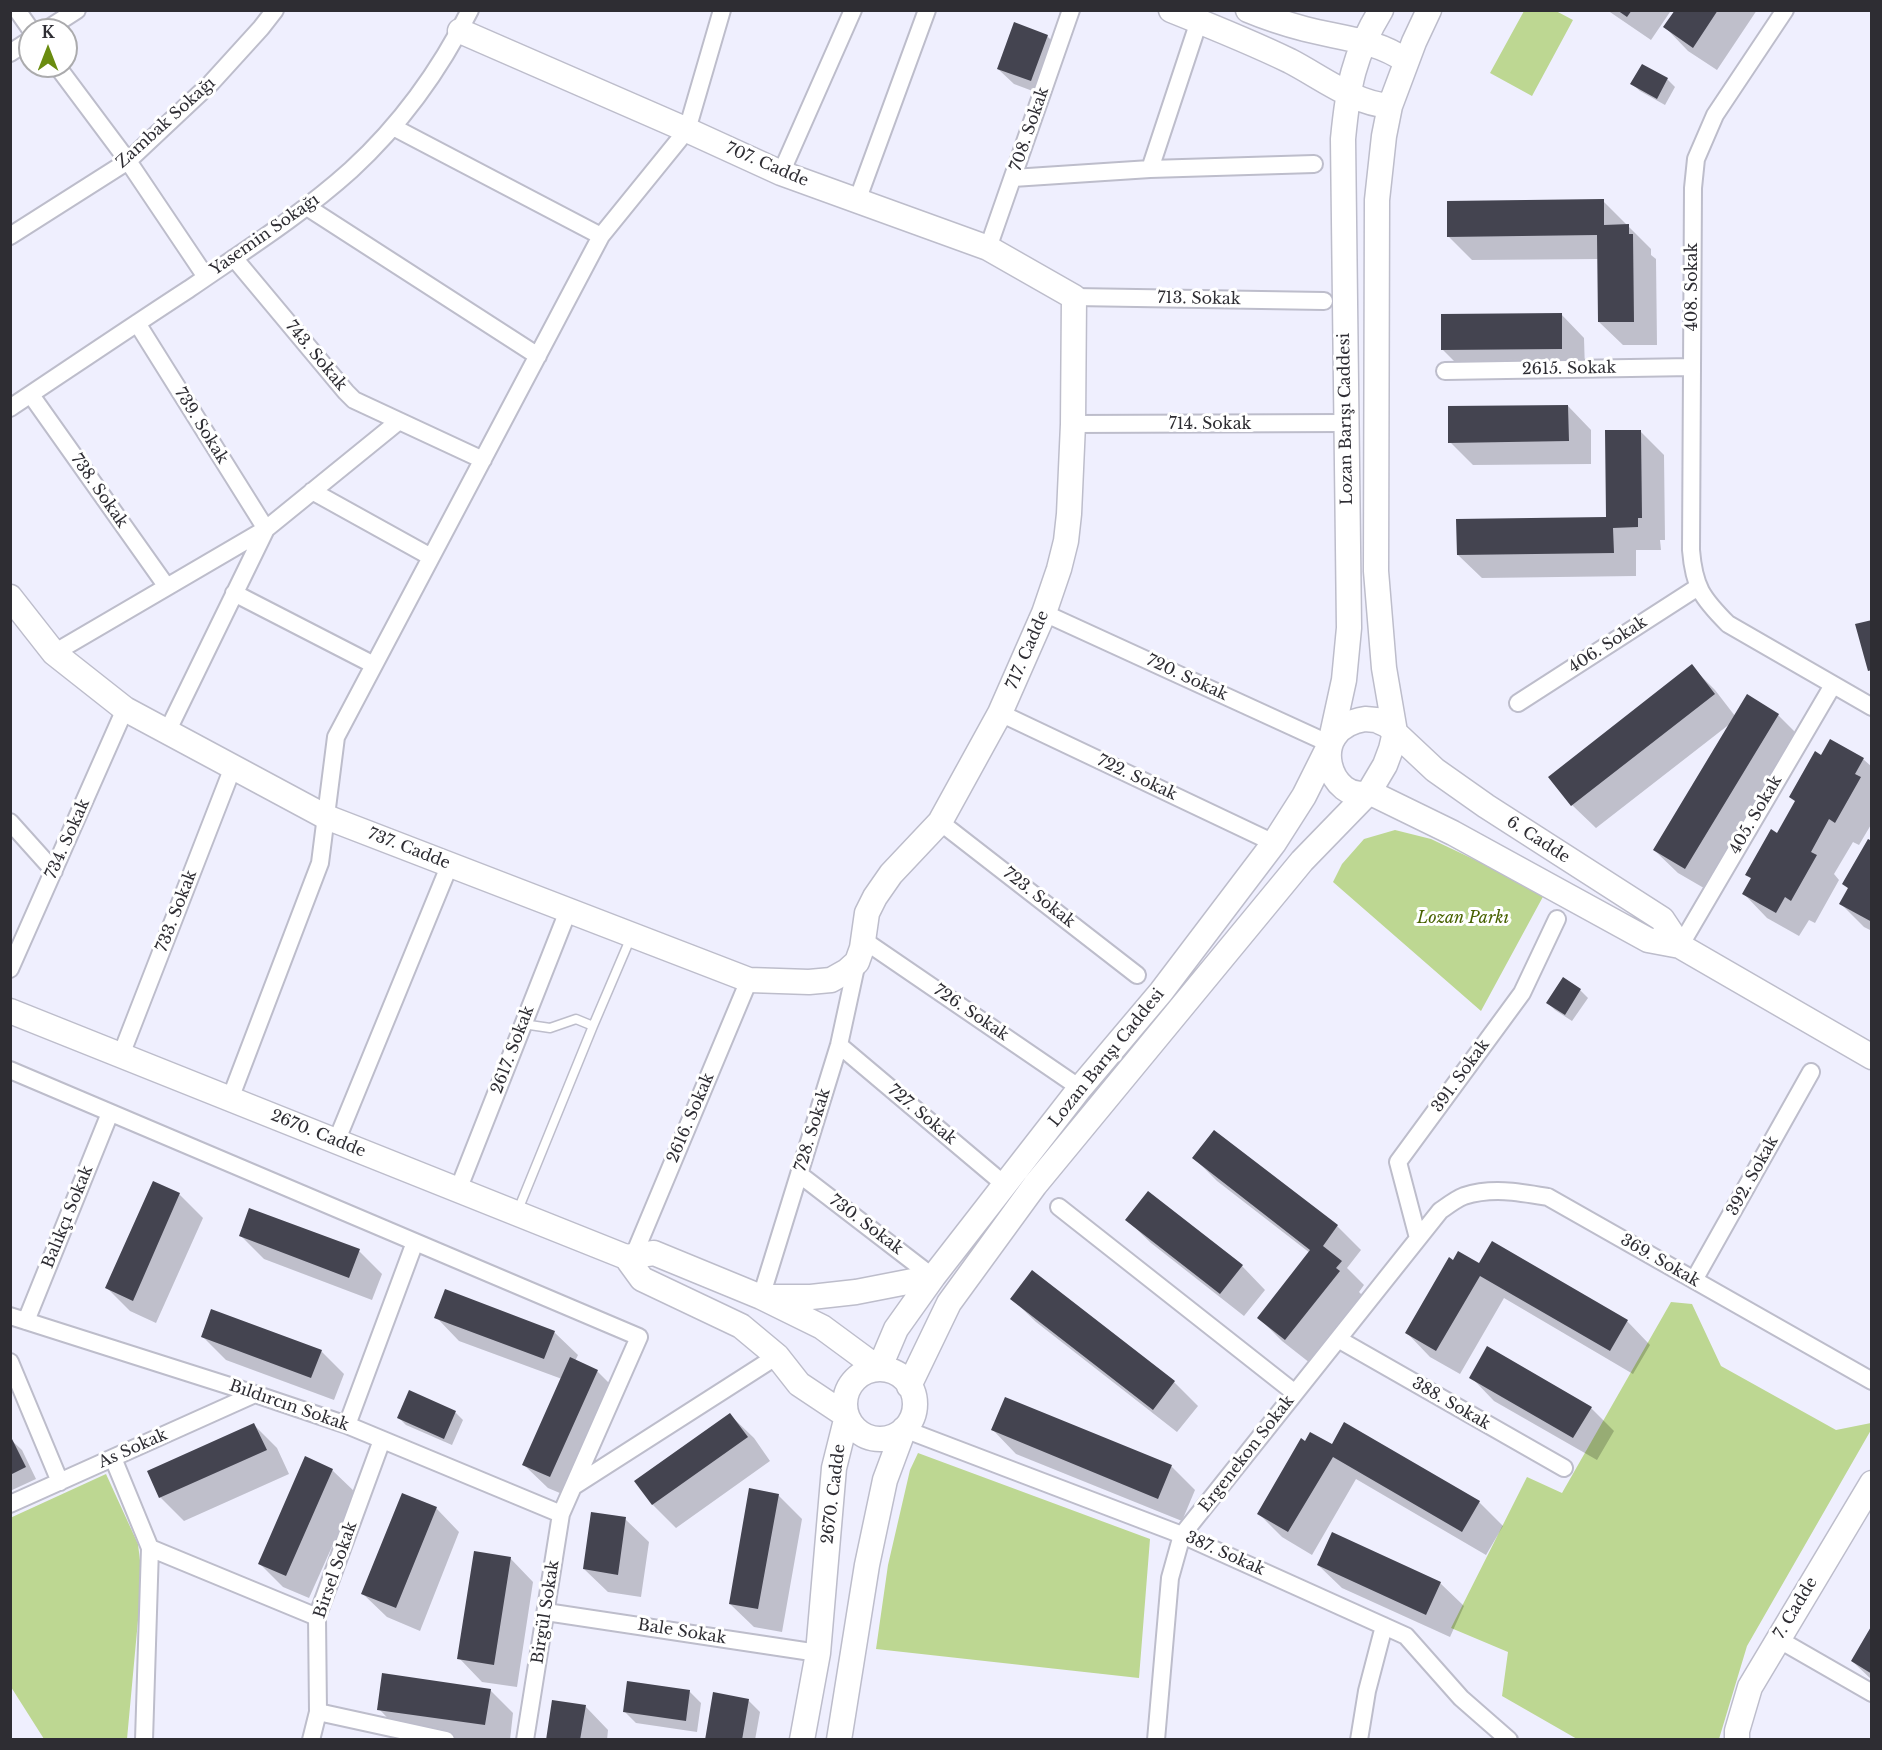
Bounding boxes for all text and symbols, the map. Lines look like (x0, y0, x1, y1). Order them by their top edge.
north arrow (18, 18, 78, 78)
text: K (41, 22, 55, 42)
street label: Zambak Sokağı (113, 73, 219, 173)
street label: 708. Sokak (1007, 85, 1053, 173)
street label: 707. Cadde (723, 139, 811, 191)
street label: Yasemin Sokağı (207, 190, 323, 280)
street label: 408. Sokak (1682, 243, 1702, 331)
street label: 713. Sokak (1157, 289, 1241, 309)
street label: 743. Sokak (281, 317, 351, 395)
street label: Lozan Barışı Caddesi (1335, 333, 1357, 505)
street label: 2615. Sokak (1522, 359, 1616, 379)
street label: 739. Sokak (170, 384, 232, 468)
street label: 714. Sokak (1169, 414, 1251, 434)
street label: 738. Sokak (67, 450, 131, 532)
street label: 717. Cadde (1003, 608, 1053, 692)
street label: 406. Sokak (1565, 613, 1651, 677)
street label: 720. Sokak (1143, 651, 1231, 705)
street label: 722. Sokak (1094, 751, 1180, 805)
street label: 405. Sokak (1726, 772, 1786, 858)
street label: 734. Sokak (42, 796, 94, 882)
street label: 6. Cadde (1503, 812, 1573, 868)
street label: 737. Cadde (365, 825, 453, 873)
street label: 723. Sokak (999, 864, 1079, 932)
street label: 733. Sokak (153, 867, 201, 955)
park label: Lozan Parkı (1417, 908, 1509, 928)
street label: 726. Sokak (930, 981, 1012, 1045)
street label: Lozan Barışı Caddesi (1045, 985, 1169, 1131)
street label: 2617. Sokak (487, 1003, 539, 1097)
street label: 391. Sokak (1428, 1036, 1494, 1116)
street label: 2616. Sokak (663, 1070, 719, 1166)
street label: 727. Sokak (884, 1081, 960, 1149)
street label: 728. Sokak (791, 1086, 835, 1174)
street label: 2670. Cadde (268, 1106, 368, 1162)
street label: 392. Sokak (1723, 1133, 1783, 1219)
street label: Balıkçı Sokak (39, 1163, 97, 1271)
street label: 730. Sokak (825, 1191, 907, 1259)
street label: 369. Sokak (1617, 1231, 1703, 1291)
street label: 388. Sokak (1408, 1374, 1494, 1434)
street label: Bıldırcın Sokak (226, 1376, 352, 1436)
street label: Ergenekon Sokak (1195, 1392, 1299, 1516)
street label: As Sokak (95, 1425, 171, 1473)
street label: 2670. Cadde (818, 1443, 850, 1545)
street label: Birsel Sokak (310, 1519, 362, 1621)
street label: 387. Sokak (1182, 1528, 1268, 1580)
street label: Birgül Sokak (528, 1559, 564, 1665)
street label: 7. Cadde (1770, 1574, 1822, 1642)
street label: Bale Sokak (636, 1616, 728, 1648)

